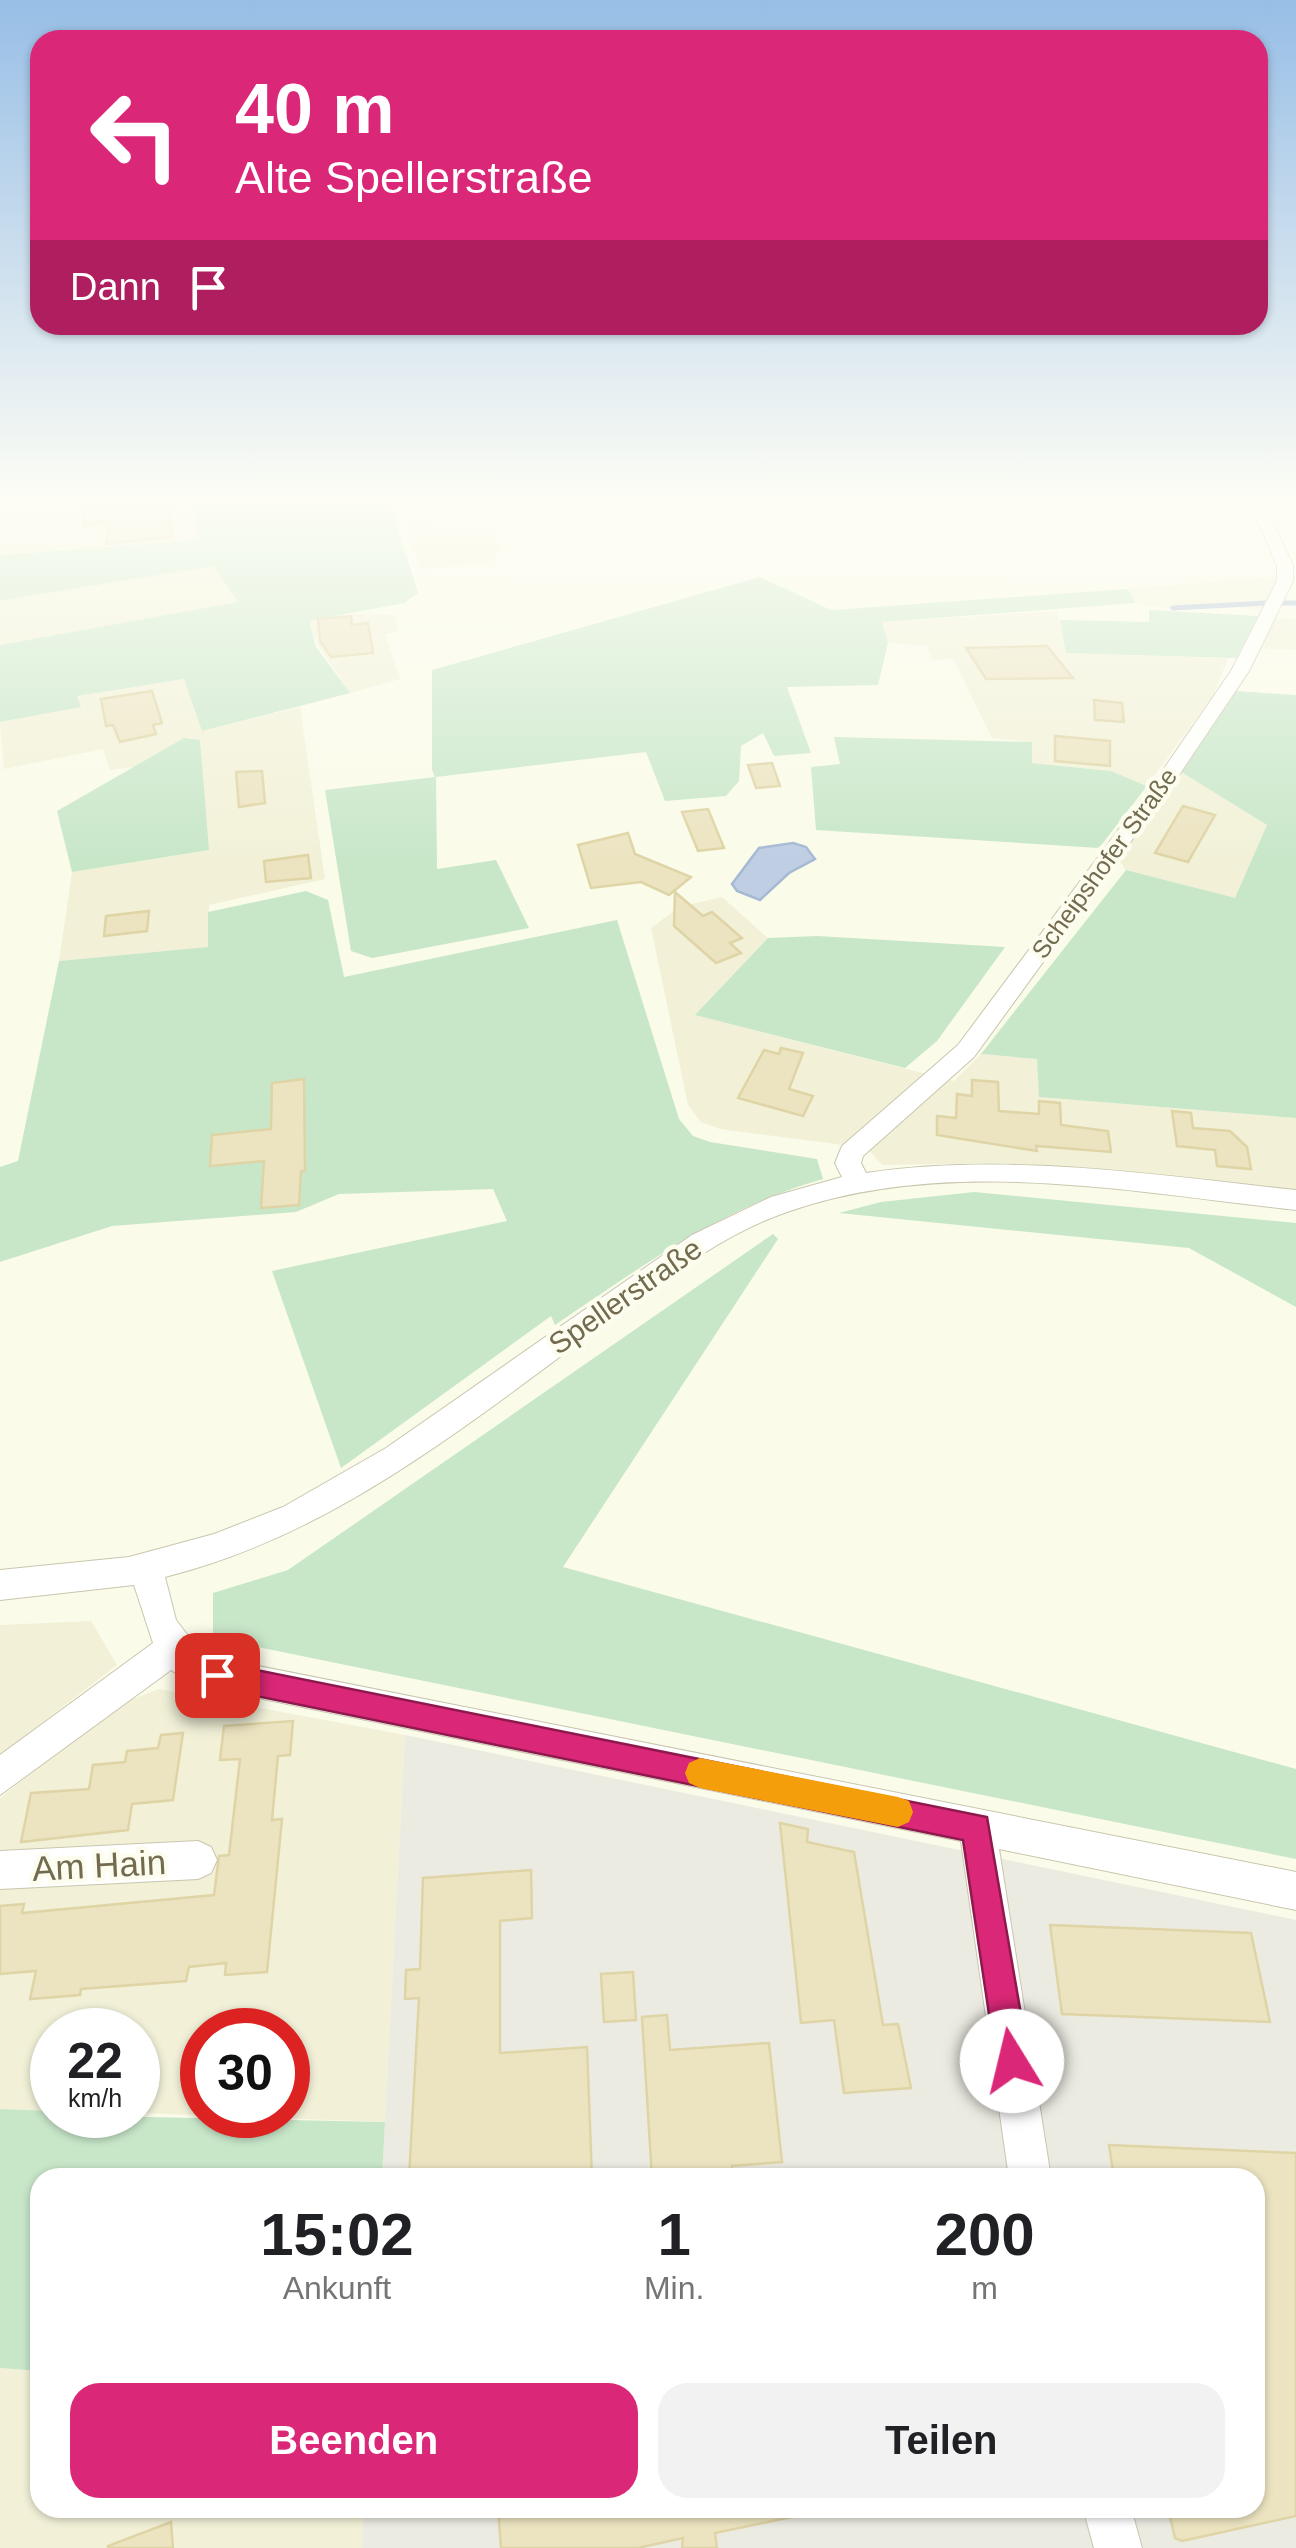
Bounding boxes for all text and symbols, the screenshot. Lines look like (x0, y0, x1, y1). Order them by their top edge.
icon: left (70, 70, 200, 200)
text: 40 m (235, 70, 395, 148)
text: Alte Spellerstraße (235, 152, 593, 203)
icon: arrive (181, 260, 236, 315)
text: Dann (70, 266, 161, 308)
street label: Scheipshofer Straße (1026, 763, 1182, 963)
street label: Spellerstraße (542, 1231, 708, 1361)
pin (175, 1633, 260, 1718)
icon: arrive (190, 1648, 245, 1703)
street label: Am Hain (31, 1842, 167, 1888)
speed limit sign: 30 (180, 2008, 310, 2138)
position arrow (960, 2009, 1064, 2113)
text: 22 (67, 2033, 123, 2089)
text: km/h (68, 2084, 122, 2112)
text: 15:02 (260, 2201, 414, 2268)
text: 1 (657, 2201, 691, 2268)
text: 200 (935, 2201, 1035, 2268)
text: Ankunft (283, 2270, 391, 2306)
text: Min. (644, 2270, 704, 2306)
text: m (971, 2270, 998, 2306)
button: Beenden (70, 2383, 638, 2498)
button: Teilen (658, 2383, 1225, 2498)

